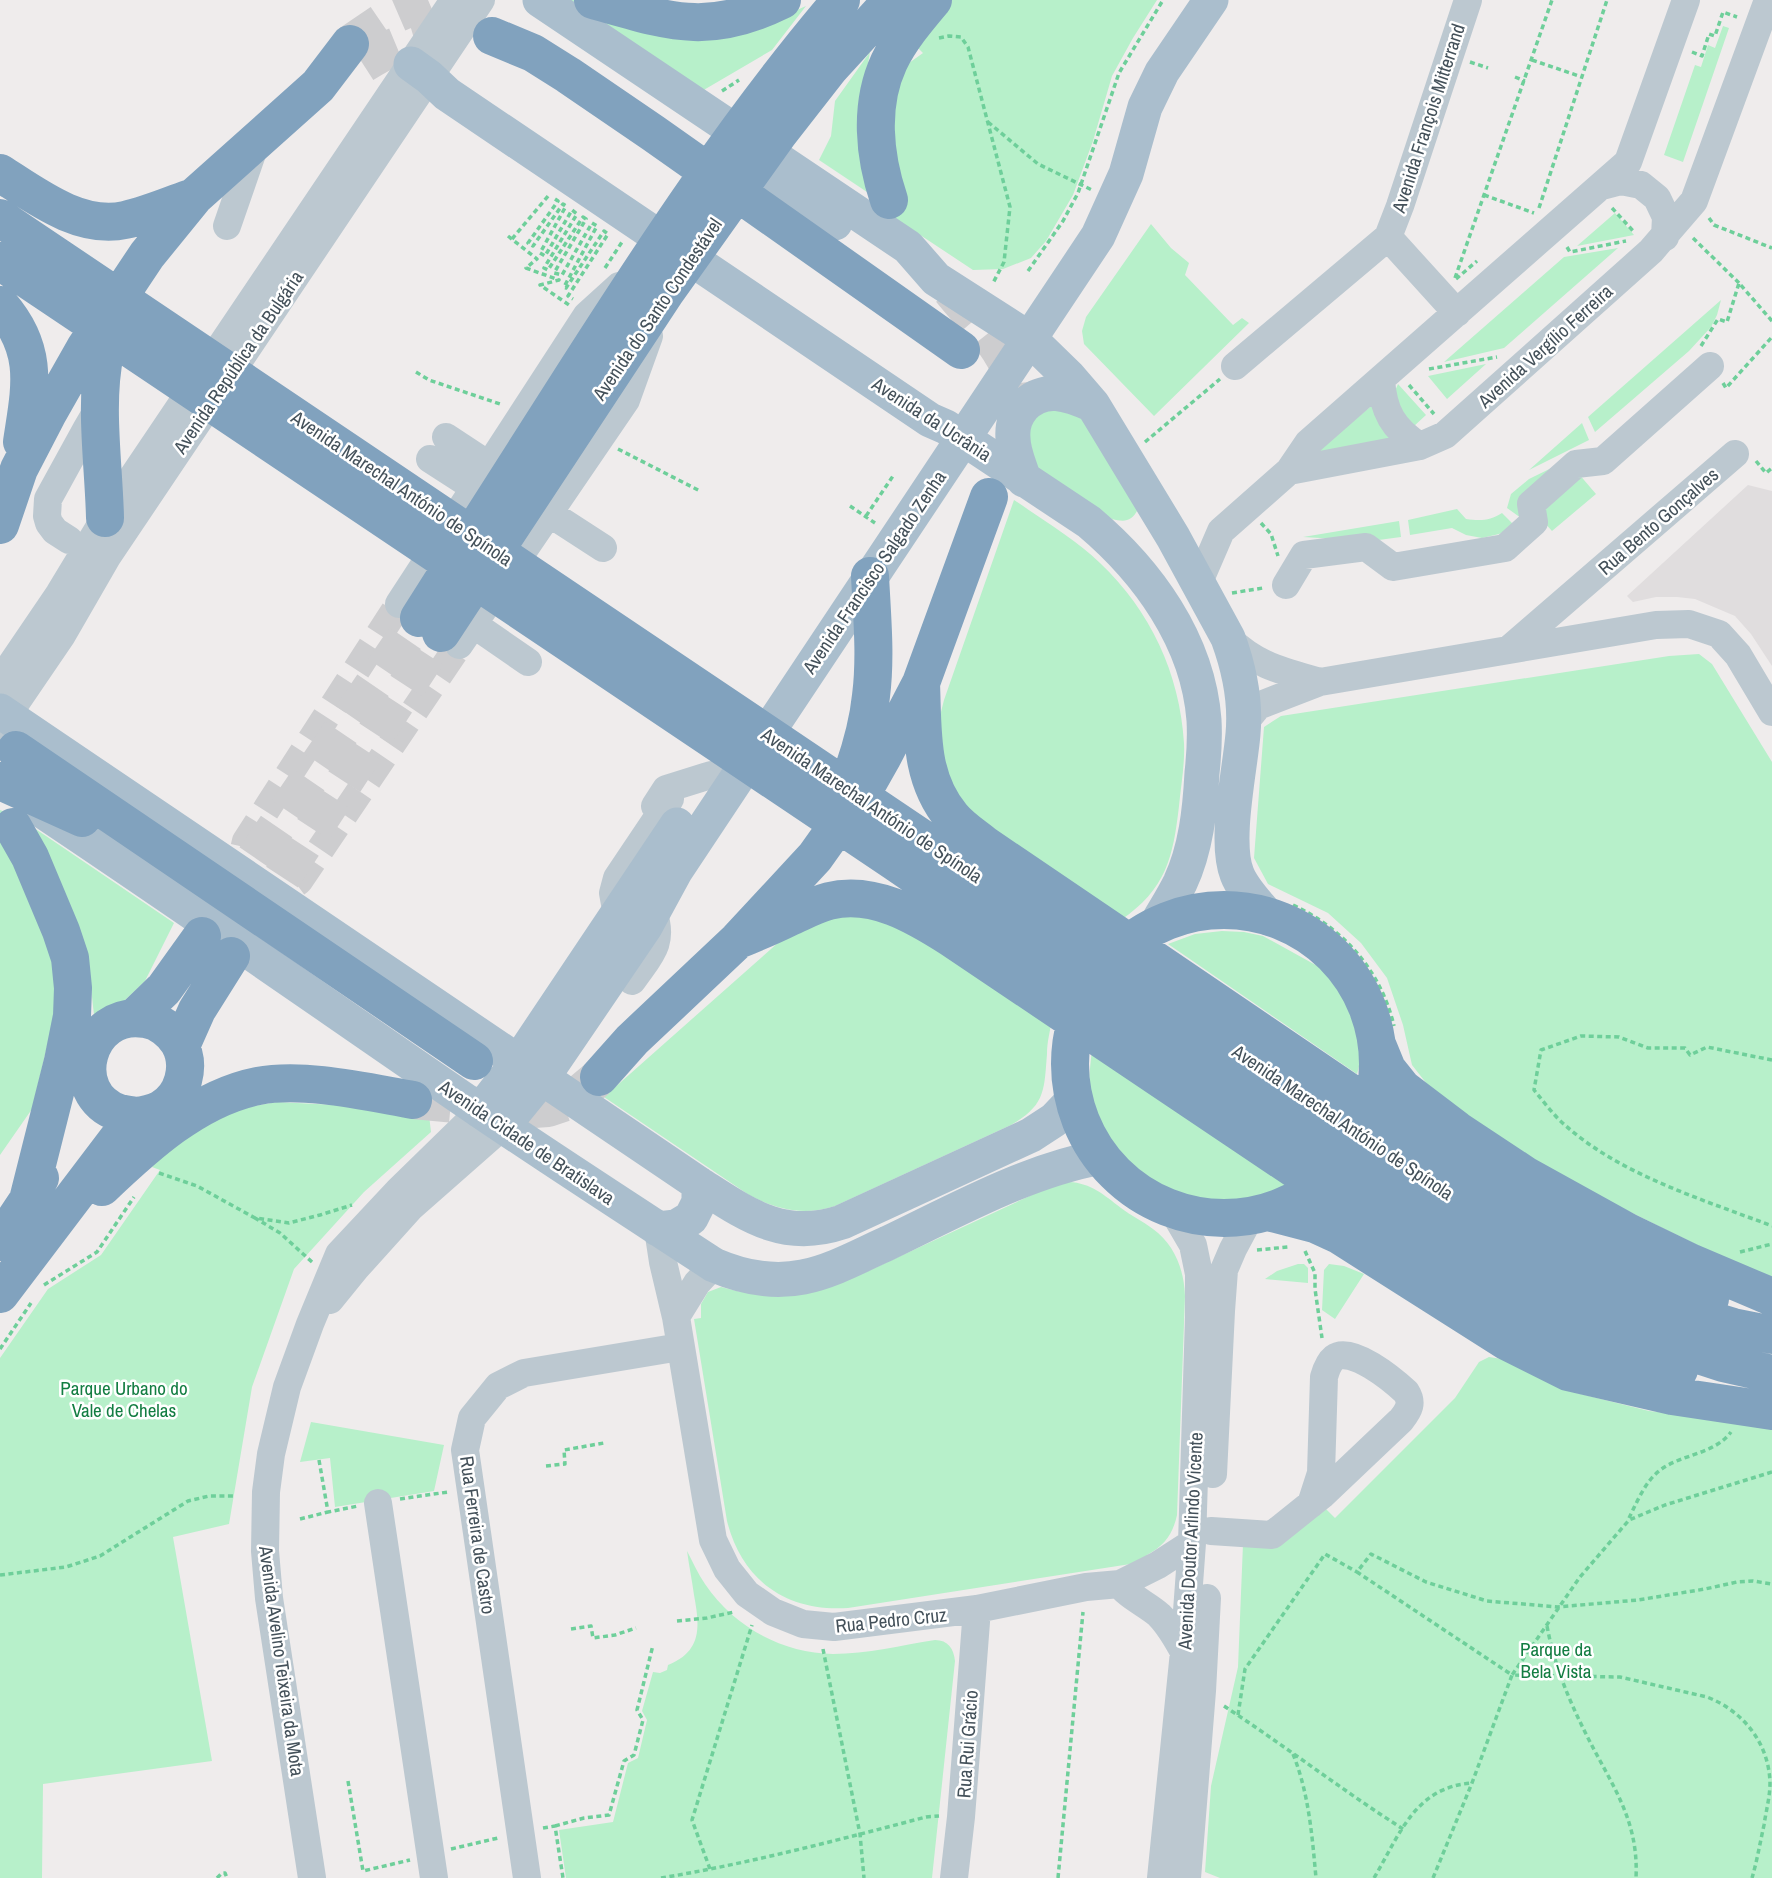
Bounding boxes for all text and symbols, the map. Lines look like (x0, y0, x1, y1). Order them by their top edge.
street label: Avenida François Mitterrand (1385, 20, 1471, 217)
street label: Avenida do Santo Condestável (586, 213, 728, 406)
street label: Avenida República da Bulgária (166, 265, 309, 459)
street label: Avenida Vergílio Ferreira (1471, 278, 1618, 414)
street label: Avenida da Ucrânia (866, 370, 997, 468)
street label: Avenida Marechal António de Spínola (286, 404, 518, 572)
street label: Rua Bento Gonçalves (1592, 461, 1724, 581)
street label: Avenida Francisco Salgado Zenha (796, 465, 952, 679)
street label: Avenida Marechal António de Spínola (756, 721, 988, 889)
street label: Avenida Marechal António de Spínola (1227, 1038, 1459, 1206)
street label: Avenida Cidade de Bratislava (433, 1073, 620, 1211)
park label: Parque Urbano do Vale de Chelas (60, 1375, 188, 1423)
street label: Avenida Doutor Arlindo Vicente (1171, 1432, 1209, 1651)
street label: Rua Ferreira de Castro (454, 1454, 502, 1616)
street label: Avenida Avelino Teixeira da Mota (253, 1543, 311, 1778)
street label: Rua Pedro Cruz (834, 1601, 948, 1639)
park label: Parque da Bela Vista (1520, 1636, 1592, 1684)
street label: Rua Rui Grácio (950, 1689, 984, 1799)

